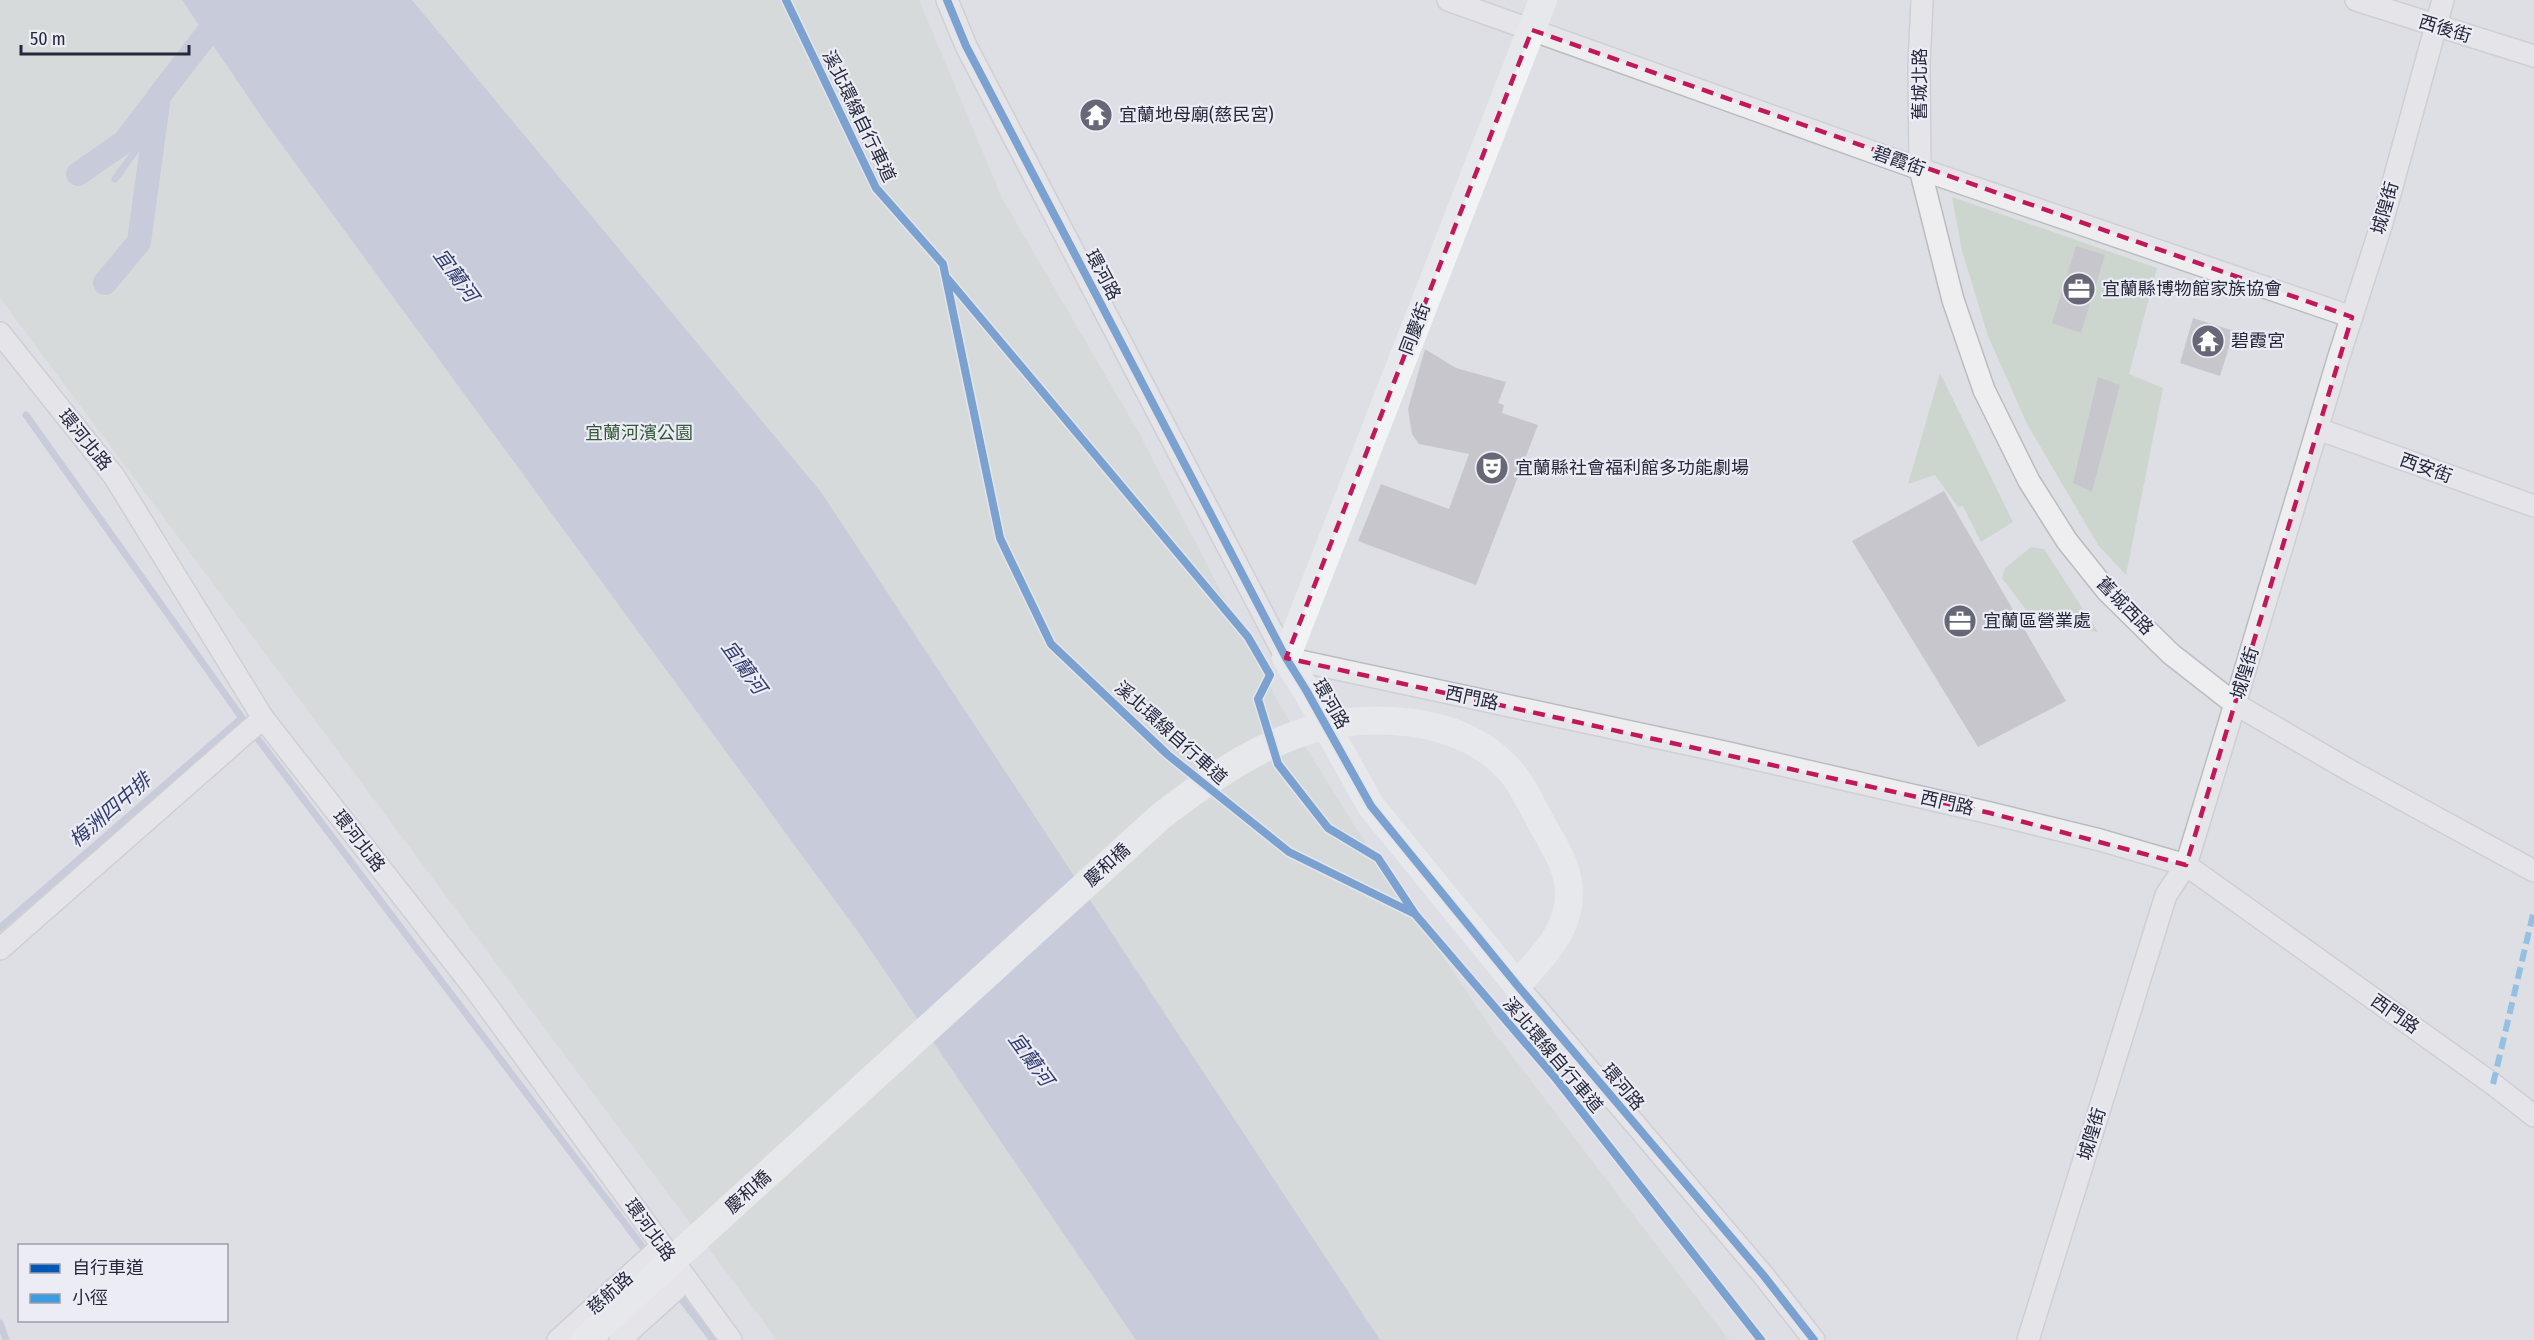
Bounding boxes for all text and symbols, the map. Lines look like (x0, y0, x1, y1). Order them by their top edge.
street label: 西後街 (2416, 11, 2474, 47)
scale bar (21, 18, 189, 56)
text: 50 m (30, 28, 66, 50)
street label: 溪北環線自行車道 (818, 46, 900, 186)
street label: 舊城北路 (1909, 48, 1931, 120)
temple icon: 宜蘭地母廟(慈民宮) (1078, 97, 1114, 133)
place label: 宜蘭地母廟(慈民宮) (1119, 104, 1274, 126)
street label: 碧霞街 (1870, 141, 1928, 181)
street label: 城隍街 (2367, 179, 2403, 237)
water label: 宜蘭河 (429, 244, 486, 310)
street label: 環河路 (1081, 246, 1125, 304)
office icon: 宜蘭縣博物館家族協會 (2061, 271, 2097, 307)
place label: 宜蘭縣博物館家族協會 (2102, 278, 2282, 300)
street label: 同慶街 (1395, 300, 1435, 358)
temple icon: 碧霞宮 (2190, 323, 2226, 359)
place label: 碧霞宮 (2231, 330, 2285, 352)
street label: 環河北路 (54, 405, 116, 475)
park label: 宜蘭河濱公園 (585, 422, 693, 444)
street label: 西安街 (2397, 448, 2455, 488)
theatre icon: 宜蘭縣社會福利館多功能劇場 (1474, 450, 1510, 486)
place label: 宜蘭縣社會福利館多功能劇場 (1515, 457, 1749, 479)
street label: 舊城西路 (2092, 572, 2158, 640)
office icon: 宜蘭區營業處 (1942, 603, 1978, 639)
place label: 宜蘭區營業處 (1983, 610, 2091, 632)
water label: 宜蘭河 (717, 636, 774, 702)
street label: 城隍街 (2227, 644, 2263, 702)
street label: 環河路 (1308, 675, 1354, 733)
street label: 溪北環線自行車道 (1110, 677, 1232, 789)
street label: 西門路 (1443, 682, 1501, 714)
water label: 梅洲四中排 (64, 766, 158, 852)
street label: 西門路 (1918, 786, 1976, 820)
street label: 環河北路 (328, 806, 390, 876)
street label: 慶和橋 (1080, 839, 1134, 891)
street label: 西門路 (2367, 990, 2423, 1038)
street label: 溪北環線自行車道 (1498, 993, 1608, 1117)
water label: 宜蘭河 (1004, 1028, 1061, 1094)
street label: 環河路 (1597, 1059, 1649, 1115)
street label: 城隍街 (2074, 1105, 2110, 1163)
street label: 慶和橋 (721, 1166, 775, 1218)
street label: 環河北路 (620, 1194, 680, 1266)
legend (18, 1244, 228, 1322)
text: 自行車道 (72, 1257, 144, 1279)
street label: 慈航路 (583, 1267, 637, 1319)
text: 小徑 (72, 1287, 108, 1309)

